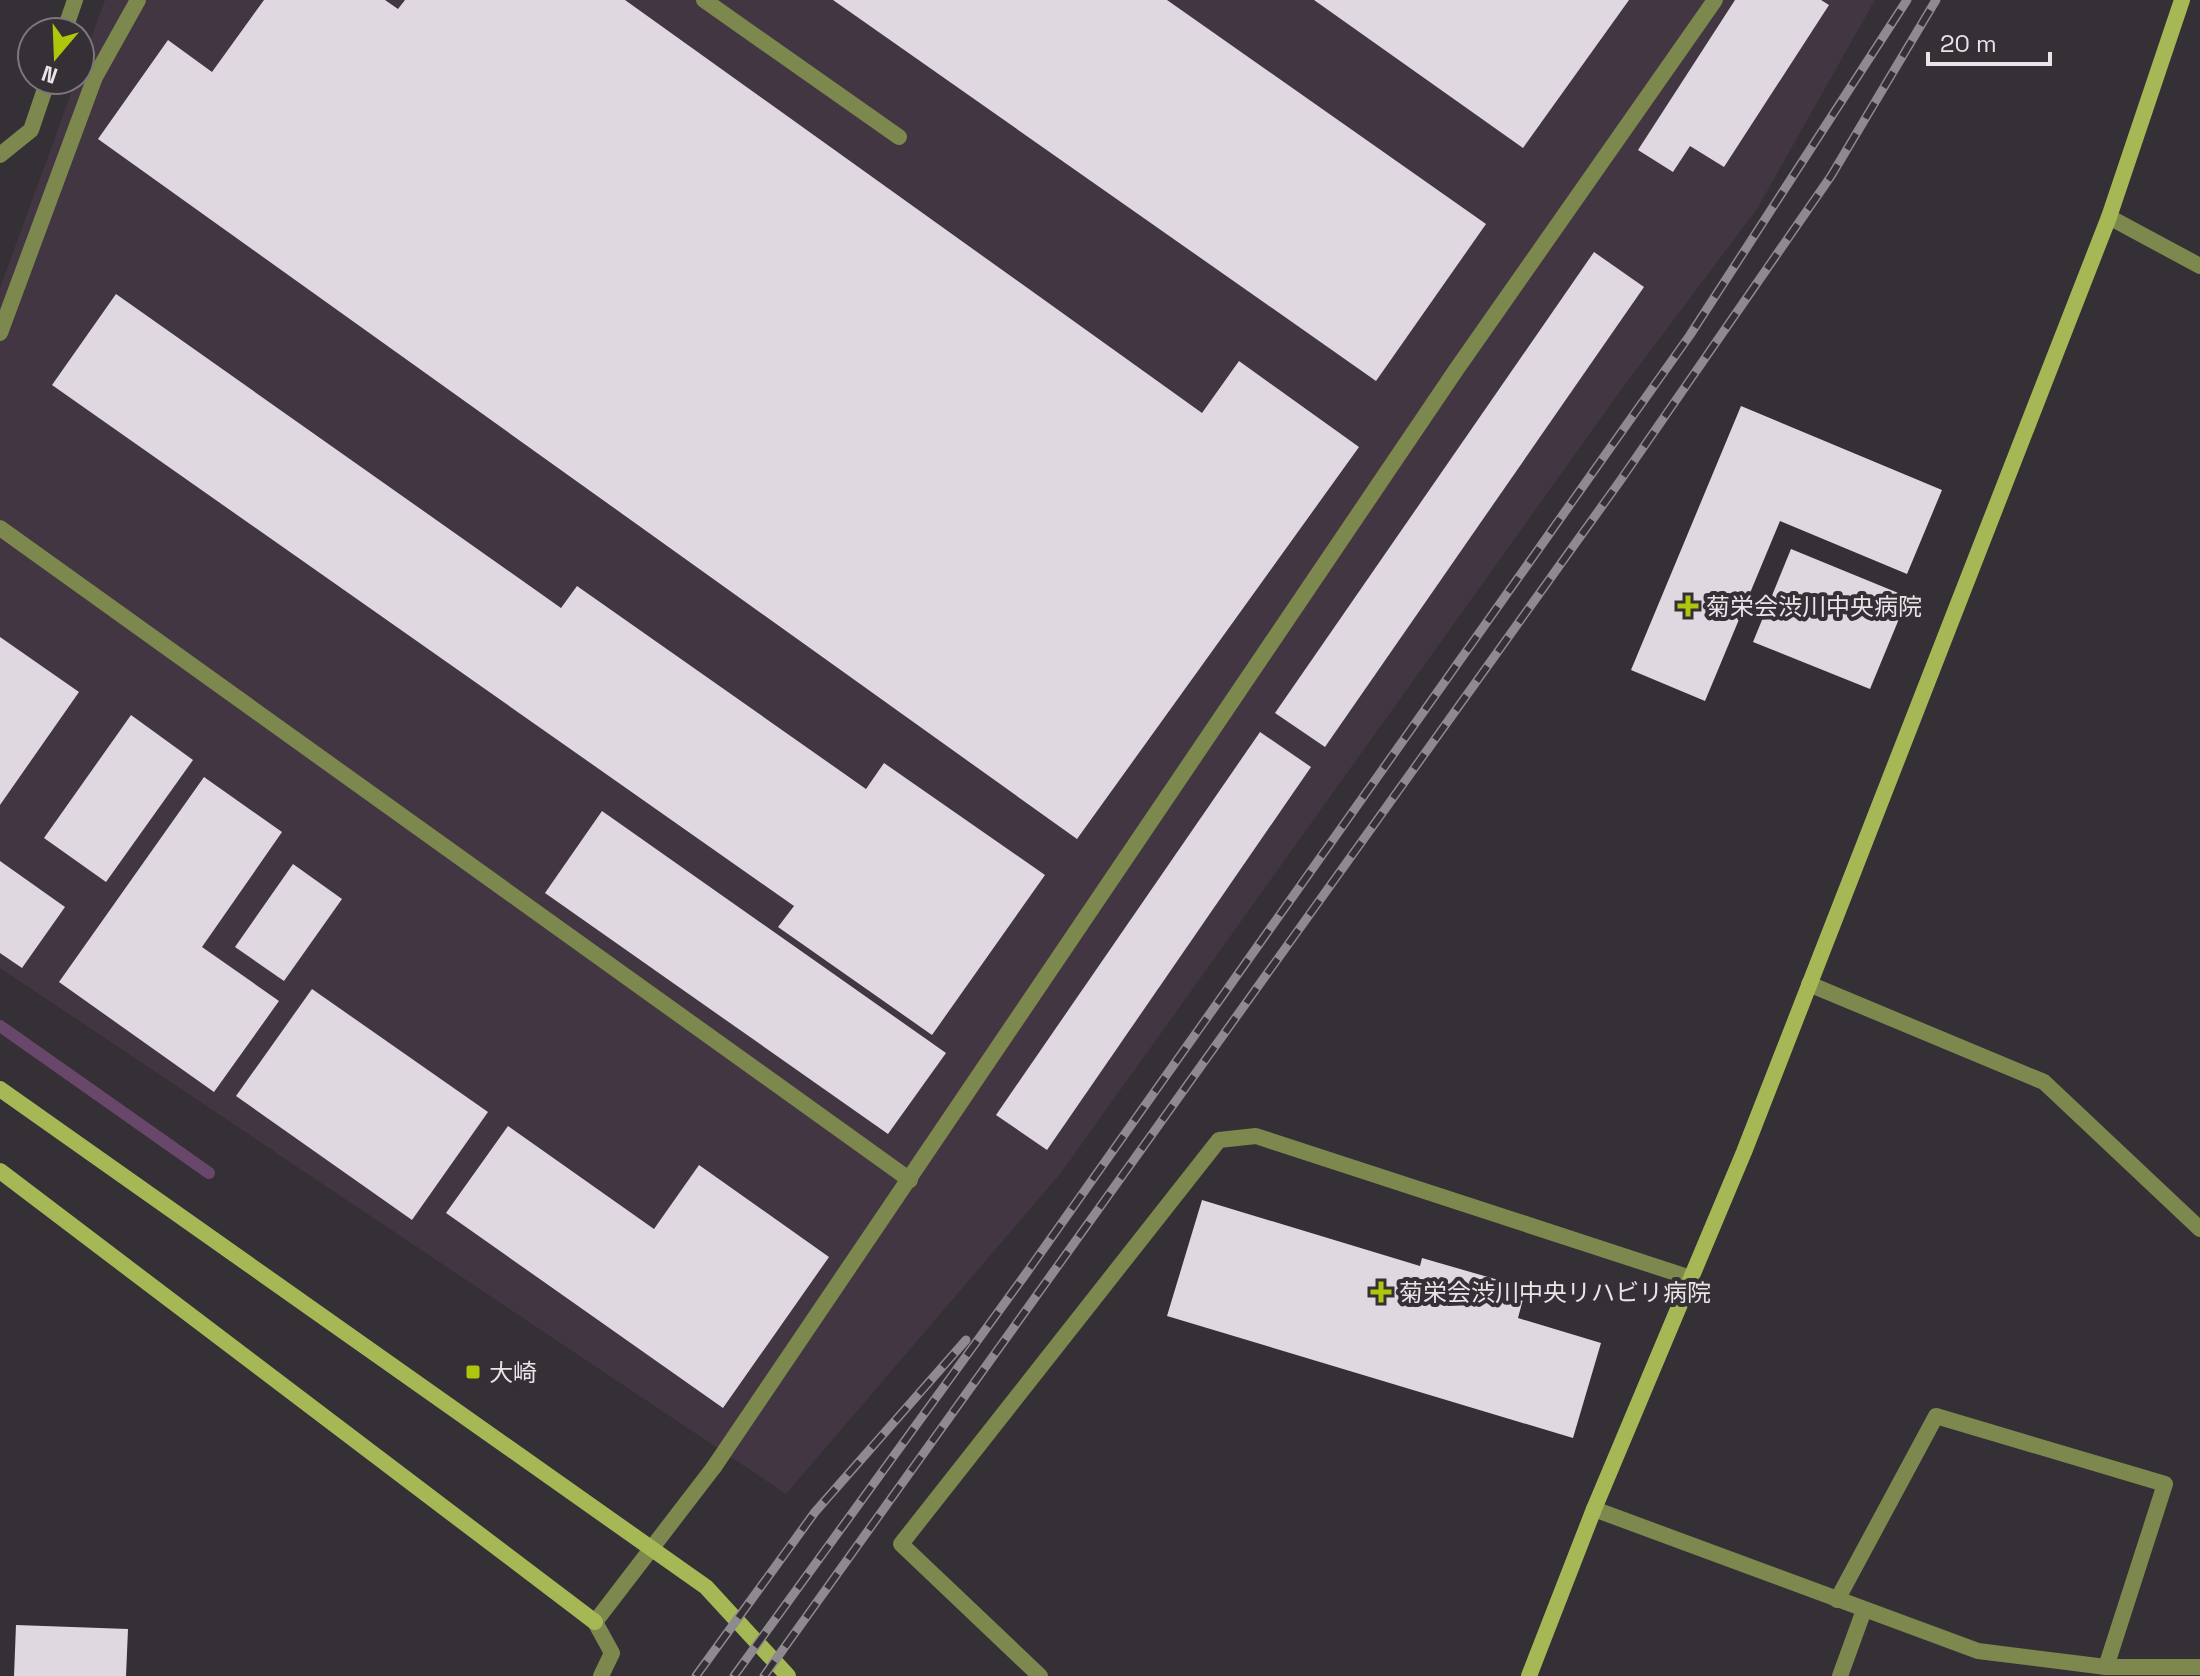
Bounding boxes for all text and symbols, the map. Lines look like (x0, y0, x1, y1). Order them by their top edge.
north arrow (16, 16, 96, 96)
scale bar (1928, 16, 2050, 66)
text: 20 m (1940, 28, 1997, 59)
text: N (38, 59, 61, 91)
place label: 菊栄会渋川中央病院 (1706, 591, 1922, 622)
marker: 菊栄会渋川中央病院 (1677, 595, 1699, 617)
place label: 菊栄会渋川中央リハビリ病院 (1399, 1277, 1711, 1308)
marker: 菊栄会渋川中央リハビリ病院 (1370, 1281, 1392, 1303)
place label: 大崎 (489, 1357, 537, 1388)
marker: 大崎 (464, 1363, 482, 1381)

